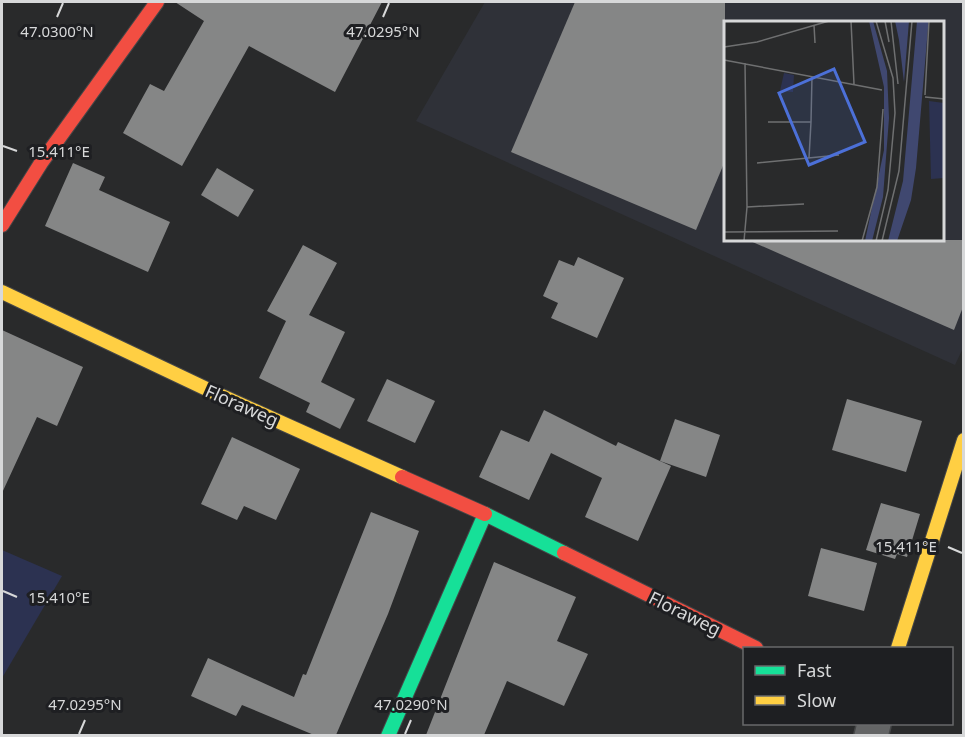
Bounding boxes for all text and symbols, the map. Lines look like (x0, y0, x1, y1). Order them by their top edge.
text: 47.0300°N (20, 21, 94, 41)
text: 47.0295°N (346, 21, 420, 41)
inset map (724, 21, 944, 242)
text: 15.411°E (28, 141, 90, 161)
street label: Floraweg (202, 378, 282, 432)
text: 15.411°E (875, 536, 937, 556)
street label: Floraweg (645, 585, 725, 641)
text: 15.410°E (28, 587, 90, 607)
legend (743, 647, 953, 725)
text: Fast (797, 658, 832, 682)
text: Slow (797, 688, 836, 712)
text: 47.0295°N (48, 694, 122, 714)
text: 47.0290°N (374, 694, 448, 714)

